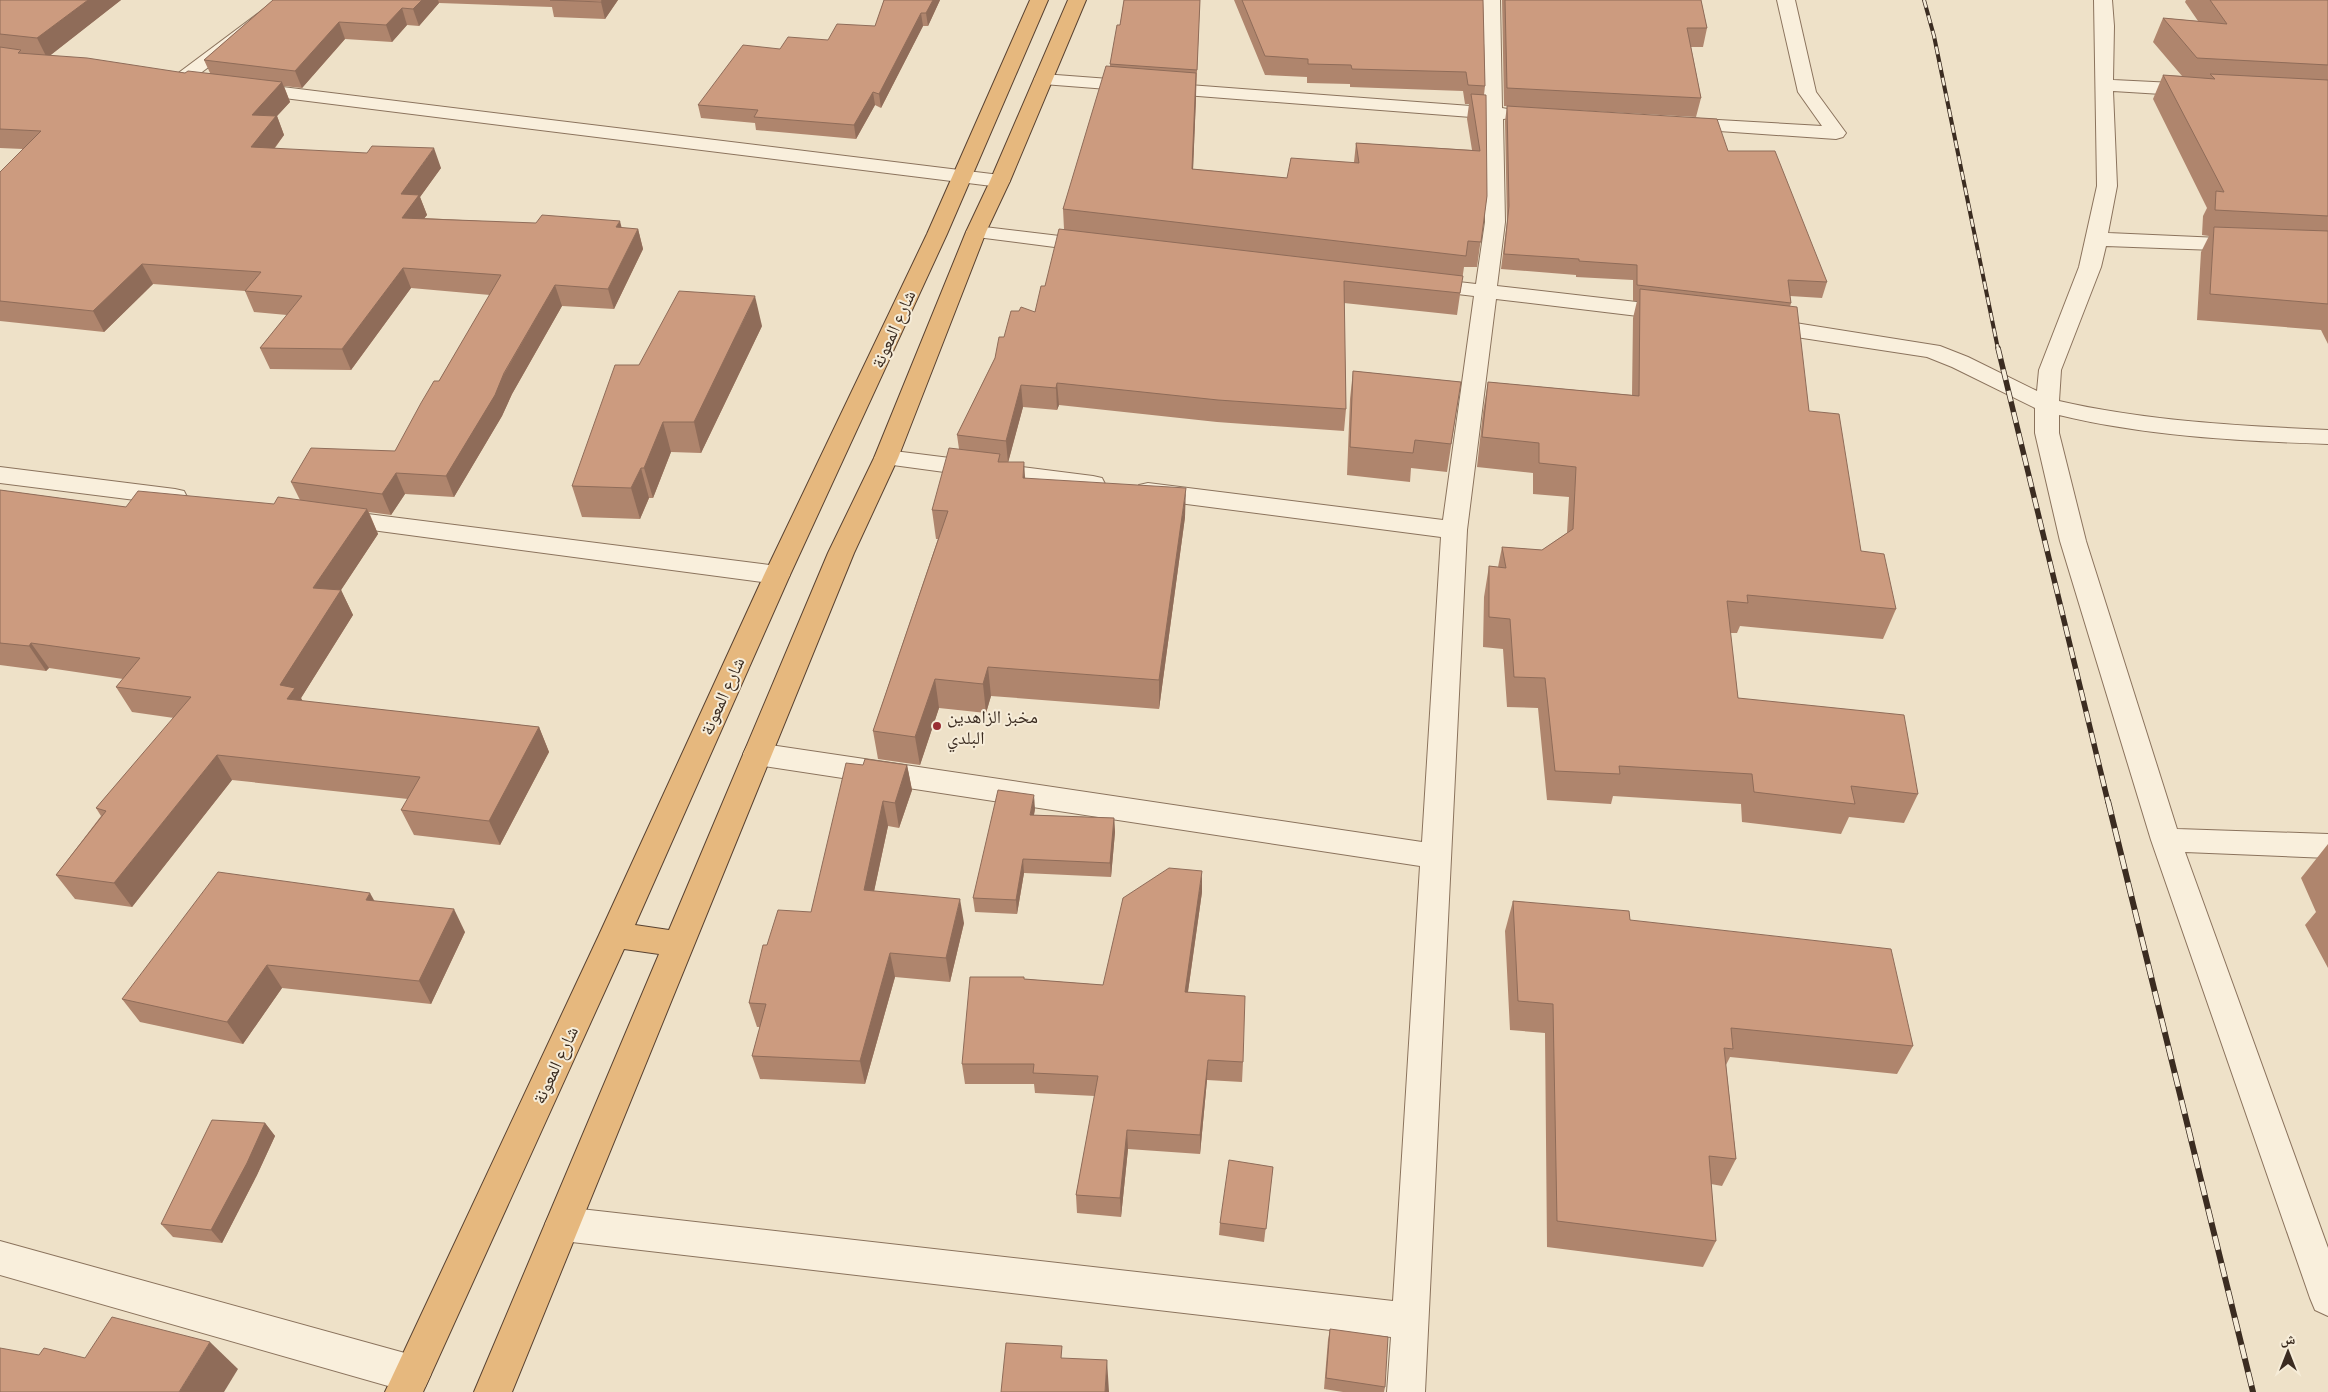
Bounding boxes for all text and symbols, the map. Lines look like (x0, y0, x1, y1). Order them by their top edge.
street label: شارع المعونة (866, 286, 920, 372)
street label: شارع المعونة (695, 653, 749, 739)
place label: مخبز الزاهدين البلدي (947, 705, 1038, 752)
marker: مخبز الزاهدين البلدي (931, 720, 943, 732)
street label: شارع المعونة (527, 1023, 583, 1107)
north arrow (2263, 1327, 2313, 1377)
text: ش (2281, 1330, 2296, 1348)

